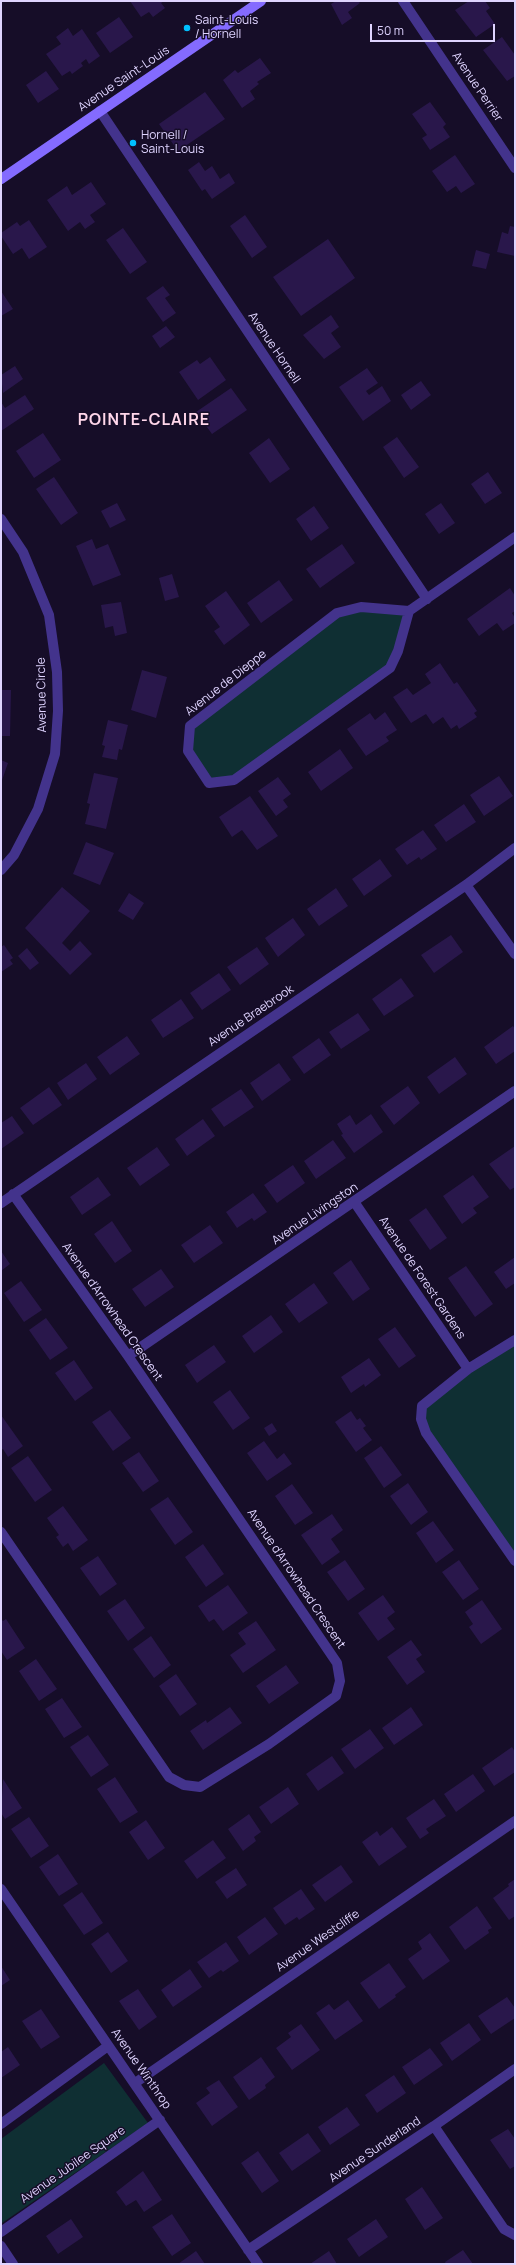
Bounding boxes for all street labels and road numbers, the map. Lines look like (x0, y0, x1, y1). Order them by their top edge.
street label: Avenue Saint-Louis (76, 43, 172, 115)
street label: Avenue Perrier (449, 50, 505, 124)
street label: Avenue Hornell (245, 310, 303, 386)
street label: Avenue de Dieppe (183, 647, 269, 719)
street label: Avenue Circle (34, 657, 50, 733)
street label: Avenue Braebrook (205, 982, 297, 1050)
street label: Avenue Livingston (269, 1180, 361, 1248)
street label: Avenue de Forest Gardens (376, 1214, 468, 1342)
street label: Avenue d'Arrowhead Crescent (59, 1240, 165, 1384)
street label: Avenue d'Arrowhead Crescent (244, 1506, 348, 1652)
street label: Avenue Westcliffe (273, 1907, 363, 1975)
street label: Avenue Winthrop (108, 2026, 174, 2112)
street label: Avenue Sunderland (327, 2114, 423, 2186)
street label: Avenue Jubilee Square (18, 2123, 128, 2207)

